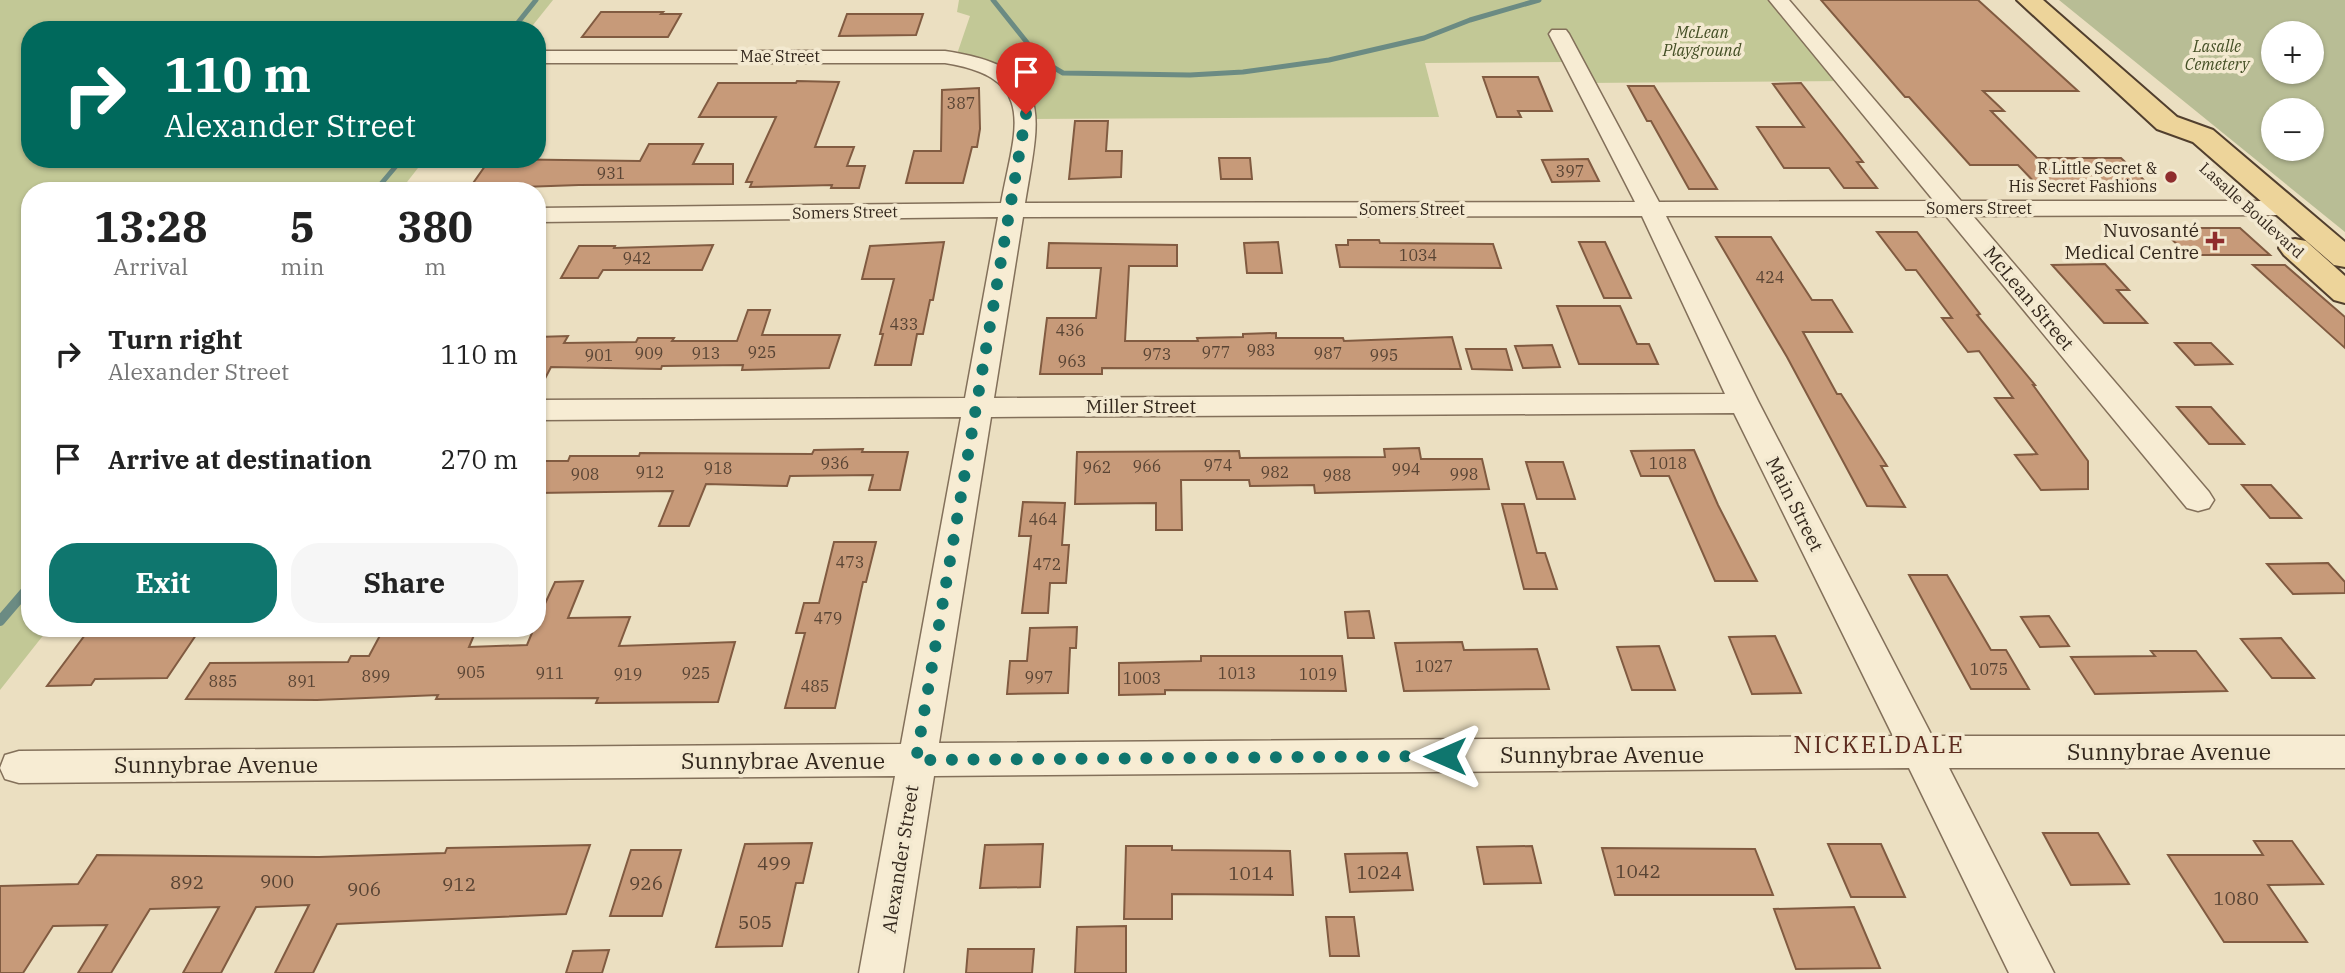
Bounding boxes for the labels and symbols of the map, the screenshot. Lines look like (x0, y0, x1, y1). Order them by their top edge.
park label: McLean Playground (1662, 22, 1742, 60)
park label: Lasalle Cemetery (2185, 36, 2251, 74)
pin (996, 42, 1056, 114)
street label: Mae Street (740, 46, 820, 66)
house number: 387 (947, 93, 975, 113)
place label: R Little Secret & His Secret Fashions (2009, 158, 2157, 196)
street label: Lasalle Boulevard (2196, 158, 2309, 262)
house number: 397 (1556, 161, 1584, 181)
house number: 931 (597, 163, 625, 183)
marker: R Little Secret & His Secret Fashions (2163, 169, 2179, 185)
street label: Somers Street (1926, 198, 2032, 218)
street label: Somers Street (1359, 199, 1465, 219)
street label: Somers Street (792, 201, 898, 223)
place label: Nuvosanté Medical Centre (2065, 218, 2199, 264)
marker: Nuvosanté Medical Centre (2205, 231, 2225, 251)
street label: McLean Street (1979, 241, 2080, 355)
house number: 1034 (1399, 245, 1437, 265)
house number: 942 (623, 248, 651, 268)
house number: 424 (1756, 267, 1784, 287)
house number: 433 (890, 314, 918, 334)
house number: 436 (1056, 320, 1084, 340)
house number: 983 (1247, 340, 1275, 360)
house number: 925 (748, 342, 776, 362)
house number: 977 (1202, 342, 1230, 362)
house number: 909 (635, 343, 663, 363)
house number: 913 (692, 343, 720, 363)
house number: 987 (1314, 343, 1342, 363)
house number: 973 (1143, 344, 1171, 364)
house number: 901 (585, 345, 613, 365)
house number: 995 (1370, 345, 1398, 365)
house number: 963 (1058, 351, 1086, 371)
street label: Miller Street (1086, 394, 1196, 418)
house number: 936 (821, 453, 849, 473)
house number: 1018 (1649, 453, 1687, 473)
street label: Main Street (1761, 453, 1829, 556)
house number: 974 (1204, 455, 1232, 475)
house number: 966 (1133, 456, 1161, 476)
house number: 962 (1083, 457, 1111, 477)
house number: 918 (704, 458, 732, 478)
house number: 994 (1392, 459, 1420, 479)
house number: 912 (636, 462, 664, 482)
house number: 982 (1261, 462, 1289, 482)
house number: 908 (571, 464, 599, 484)
house number: 998 (1450, 464, 1478, 484)
house number: 988 (1323, 465, 1351, 485)
house number: 464 (1029, 509, 1057, 529)
house number: 473 (836, 552, 864, 572)
house number: 472 (1033, 554, 1061, 574)
house number: 479 (814, 608, 842, 628)
house number: 1027 (1415, 656, 1453, 676)
house number: 1075 (1970, 659, 2008, 679)
house number: 905 (457, 662, 485, 682)
house number: 911 (536, 663, 564, 683)
house number: 925 (682, 663, 710, 683)
house number: 1013 (1218, 663, 1256, 683)
house number: 919 (614, 664, 642, 684)
house number: 1019 (1299, 664, 1337, 684)
house number: 899 (362, 666, 390, 686)
house number: 997 (1025, 667, 1053, 687)
house number: 1003 (1123, 668, 1161, 688)
house number: 885 (209, 671, 237, 691)
house number: 891 (288, 671, 316, 691)
house number: 485 (801, 676, 829, 696)
position arrow (1408, 719, 1482, 793)
district label: NICKELDALE (1793, 728, 1965, 760)
street label: Sunnybrae Avenue (2067, 736, 2271, 766)
street label: Sunnybrae Avenue (1500, 739, 1704, 769)
street label: Sunnybrae Avenue (681, 745, 885, 775)
street label: Sunnybrae Avenue (114, 749, 318, 779)
street label: Alexander Street (876, 783, 924, 935)
house number: 499 (757, 851, 791, 875)
house number: 1042 (1615, 859, 1661, 883)
house number: 1024 (1356, 860, 1402, 884)
house number: 1014 (1228, 861, 1274, 885)
house number: 900 (260, 869, 294, 893)
house number: 892 (170, 870, 204, 894)
house number: 926 (629, 871, 663, 895)
house number: 912 (442, 872, 476, 896)
house number: 906 (347, 877, 381, 901)
house number: 1080 (2213, 886, 2259, 910)
house number: 505 (738, 910, 772, 934)

